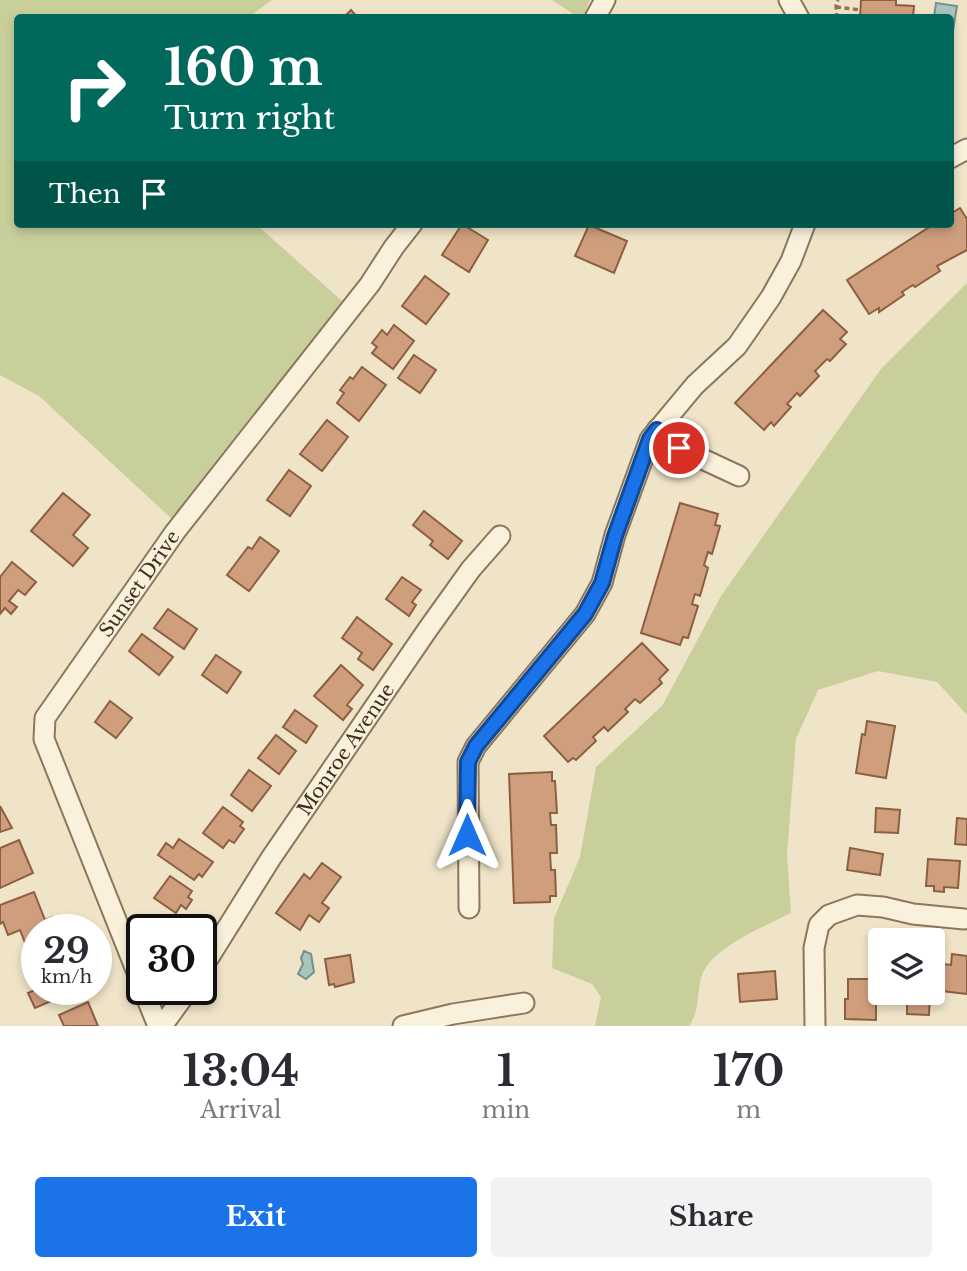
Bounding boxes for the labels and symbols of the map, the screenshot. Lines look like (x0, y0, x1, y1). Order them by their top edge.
pin (649, 418, 709, 478)
street label: Sunset Drive (94, 526, 184, 641)
street label: Monroe Avenue (292, 679, 399, 820)
position arrow (430, 798, 504, 872)
speed limit sign: 30 (126, 914, 217, 1005)

